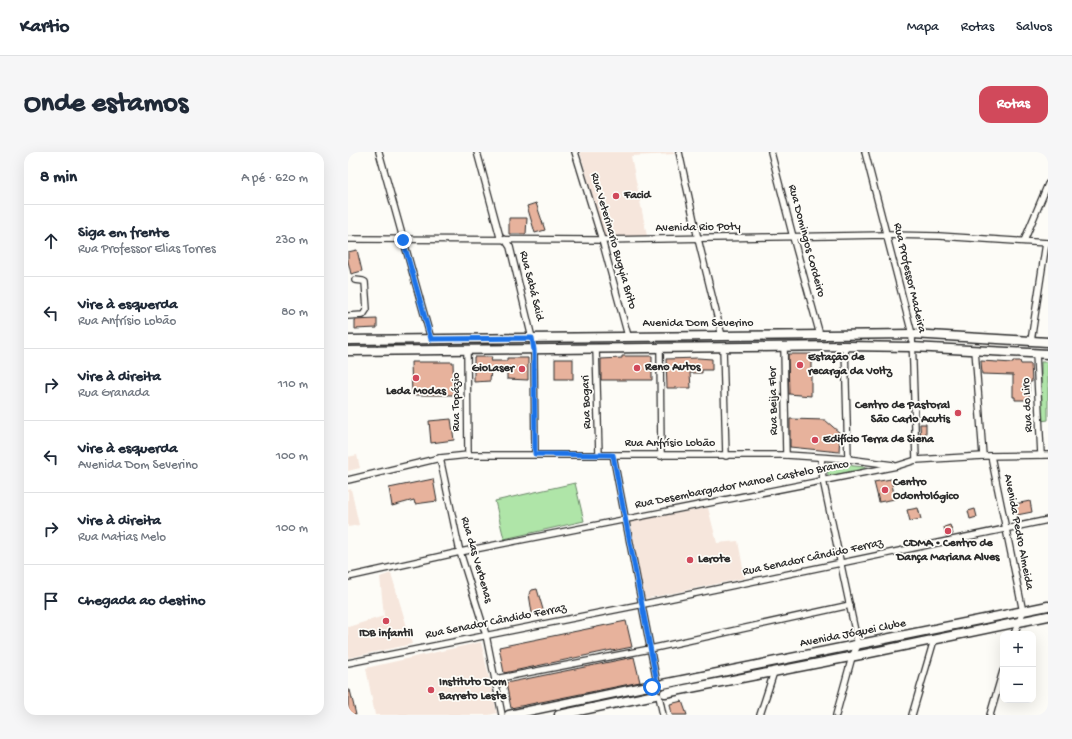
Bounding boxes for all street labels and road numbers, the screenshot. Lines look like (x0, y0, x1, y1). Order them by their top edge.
street label: Rua Veterinario Bugyia Brito (587, 171, 639, 311)
street label: Rua Domingos Cordeiro (784, 183, 828, 299)
street label: Avenida Rio Poty (655, 220, 741, 236)
street label: Rua Professor Madeira (890, 222, 929, 335)
street label: Rua Sabá Said (516, 250, 547, 323)
street label: Avenida Dom Severino (643, 317, 753, 331)
street label: Rua Beija Flor (766, 365, 782, 435)
street label: Rua Topázio (450, 373, 464, 431)
street label: Rua Bogari (579, 374, 595, 429)
street label: Rua do Liro (1020, 377, 1036, 433)
street label: Rua Anfrísio Lobão (625, 437, 715, 451)
street label: Rua Desembargador Manoel Castelo Branco (634, 457, 850, 513)
street label: Avenida Pedro Almeida (1000, 473, 1036, 591)
street label: Rua das Verbenas (457, 515, 495, 605)
street label: Rua Senador Cândido Ferraz (741, 536, 885, 580)
street label: Rua Senador Cândido Ferraz (424, 601, 568, 643)
street label: Avenida Jóquei Clube (799, 617, 908, 651)

